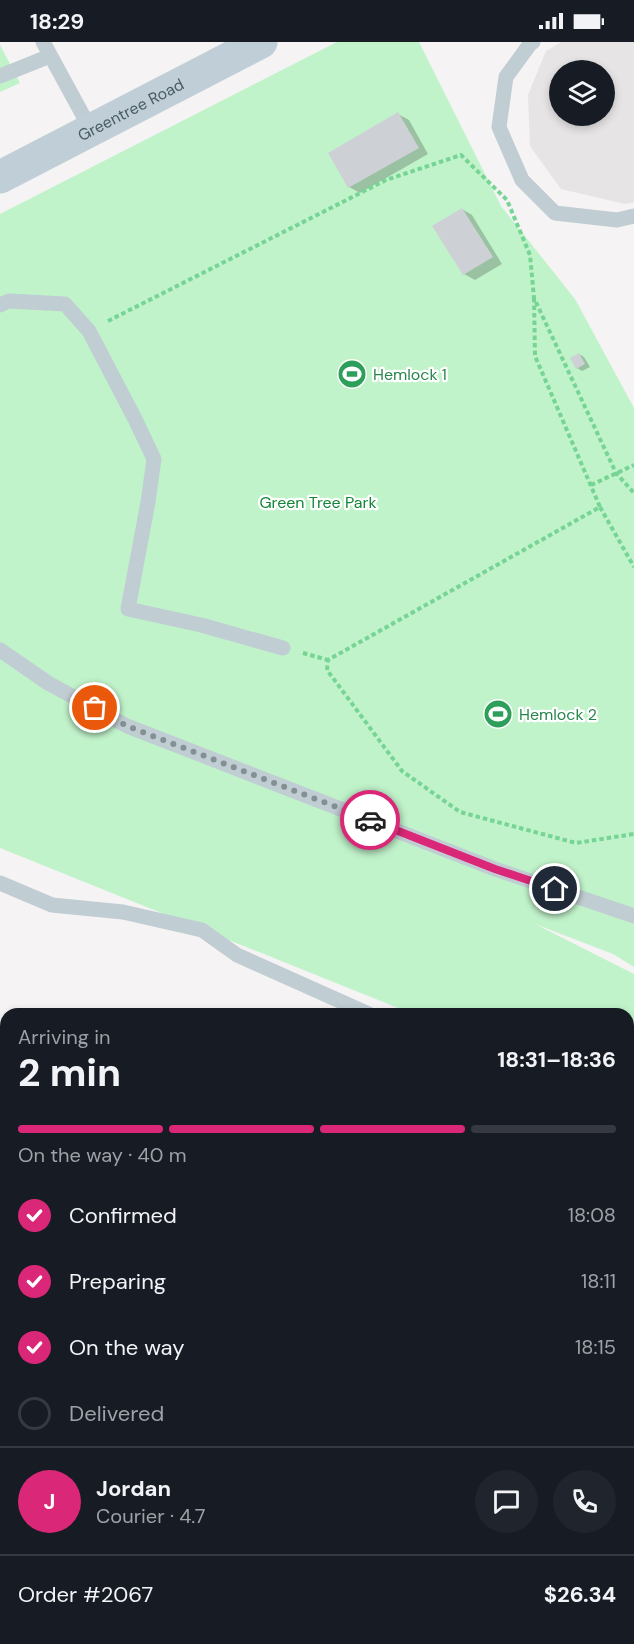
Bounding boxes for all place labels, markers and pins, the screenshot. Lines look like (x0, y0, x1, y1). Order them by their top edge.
sports icon: Hemlock 1 (336, 358, 368, 390)
place label: Hemlock 1 (373, 364, 447, 385)
pin (69, 682, 120, 733)
sports icon: Hemlock 2 (482, 698, 514, 730)
place label: Hemlock 2 (519, 704, 597, 725)
pin (529, 863, 580, 914)

